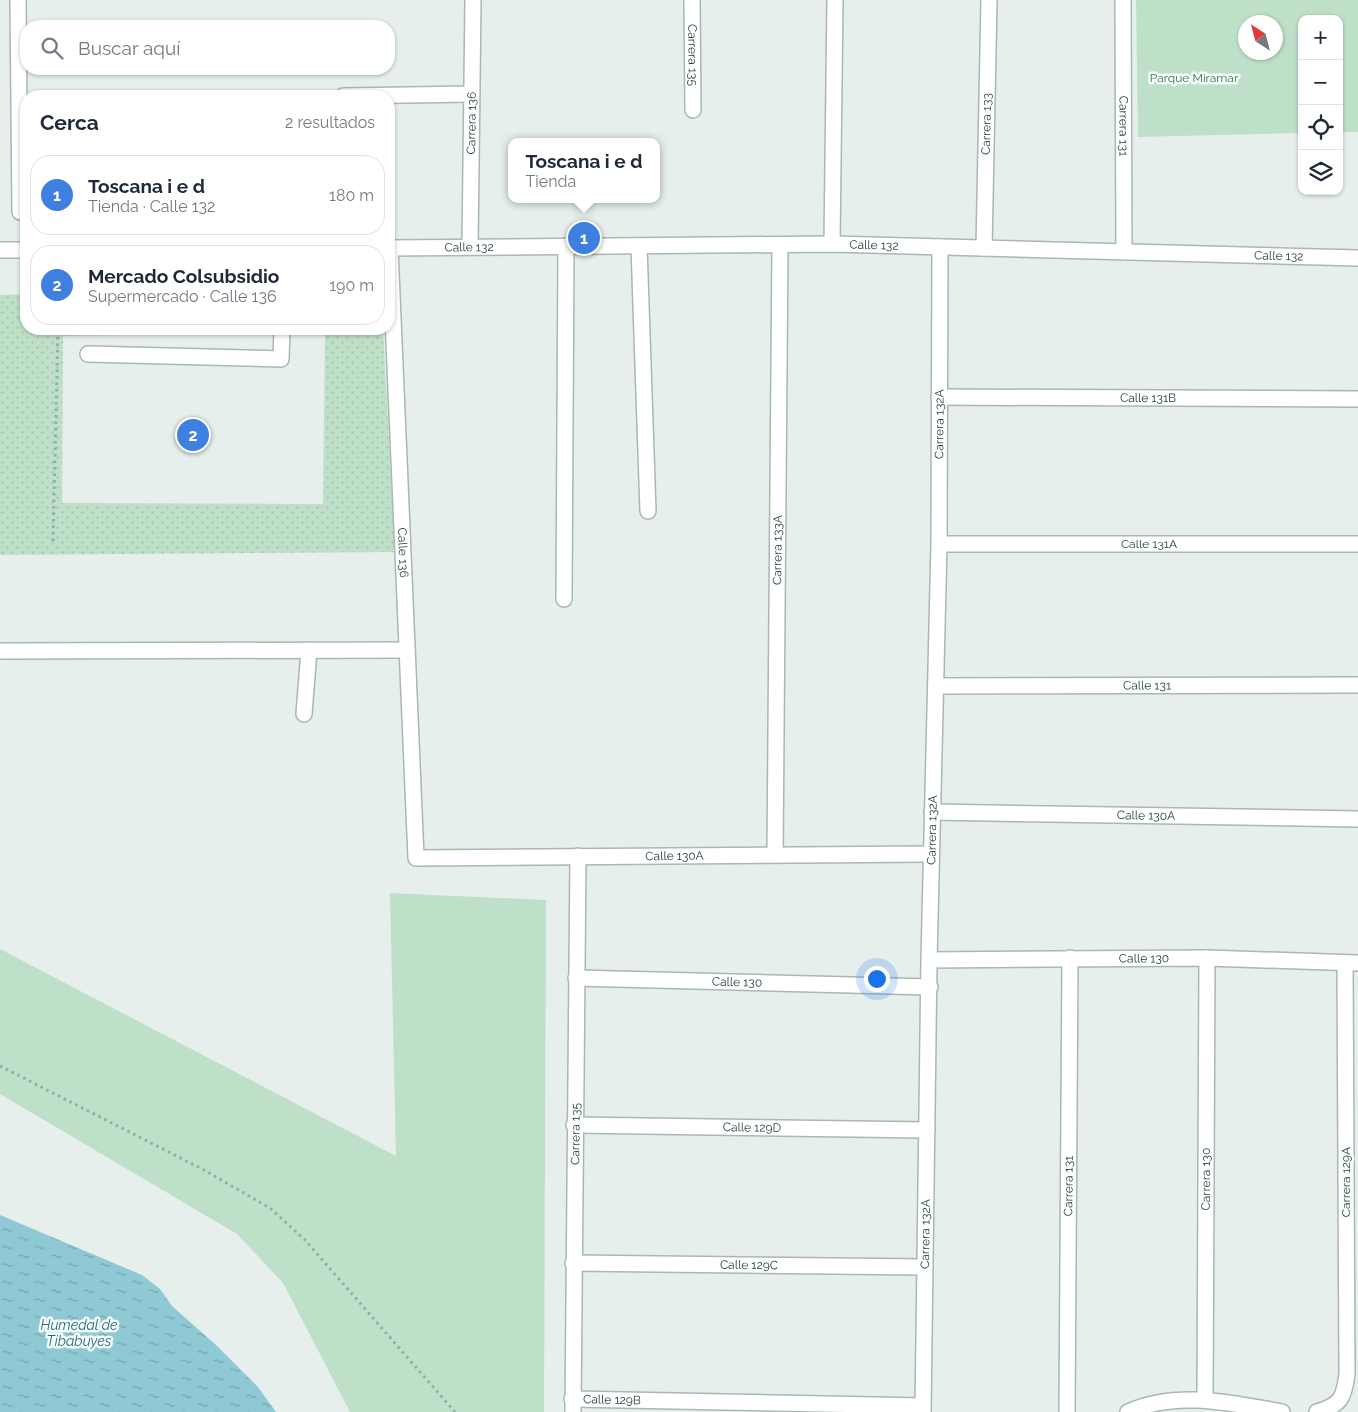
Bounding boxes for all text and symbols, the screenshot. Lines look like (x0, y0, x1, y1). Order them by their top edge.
north arrow (1238, 15, 1283, 60)
map controls (1298, 15, 1343, 195)
button: + (1298, 15, 1343, 60)
search box (20, 20, 395, 75)
street label: Carrera 135 (685, 24, 700, 87)
icon: search (38, 34, 66, 62)
text: Buscar aquí (78, 37, 180, 59)
button: − (1298, 60, 1343, 105)
park label: Parque Miramar (1150, 71, 1239, 85)
street label: Carrera 136 (464, 92, 479, 154)
street label: Carrera 133 (979, 93, 994, 155)
street label: Carrera 131 (1116, 96, 1131, 156)
button: locate (1298, 105, 1343, 150)
text: Cerca (40, 110, 99, 135)
text: 2 resultados (285, 113, 375, 132)
popup (508, 138, 660, 203)
text: Toscana i e d (526, 150, 642, 172)
button: layers (1298, 150, 1343, 195)
text: Tienda (526, 172, 576, 191)
text: Toscana i e d (88, 175, 205, 197)
text: 1 (53, 186, 61, 205)
text: 180 m (329, 186, 374, 205)
text: Tienda · Calle 132 (88, 197, 215, 216)
pin: 1 (568, 219, 600, 257)
street label: Calle 132 (849, 237, 899, 253)
street label: Calle 132 (444, 240, 494, 254)
street label: Calle 132 (1254, 248, 1304, 264)
text: Mercado Colsubsidio (88, 265, 279, 287)
text: 2 (52, 276, 62, 295)
text: 190 m (329, 276, 374, 295)
text: Supermercado · Calle 136 (88, 287, 277, 306)
street label: Carrera 132A (932, 389, 947, 459)
street label: Calle 131B (1120, 391, 1176, 405)
pin: 2 (177, 416, 209, 454)
street label: Carrera 133A (770, 515, 785, 585)
street label: Calle 136 (395, 527, 411, 578)
street label: Calle 131A (1121, 537, 1177, 551)
street label: Calle 131 (1123, 678, 1171, 693)
street label: Carrera 132A (924, 795, 940, 865)
street label: Calle 130A (1117, 808, 1175, 823)
street label: Calle 130A (645, 849, 704, 863)
street label: Calle 130 (1119, 951, 1169, 966)
your location (864, 966, 890, 992)
street label: Calle 130 (712, 974, 762, 990)
street label: Carrera 135 (568, 1103, 583, 1165)
street label: Calle 129D (723, 1120, 782, 1135)
street label: Carrera 129A (1339, 1147, 1353, 1217)
street label: Carrera 130 (1199, 1148, 1213, 1210)
street label: Carrera 131 (1061, 1156, 1076, 1216)
street label: Carrera 132A (918, 1199, 933, 1269)
street label: Calle 129C (720, 1258, 778, 1272)
water label: Humedal de Tibabuyes (40, 1317, 118, 1349)
street label: Calle 129B (583, 1392, 641, 1407)

